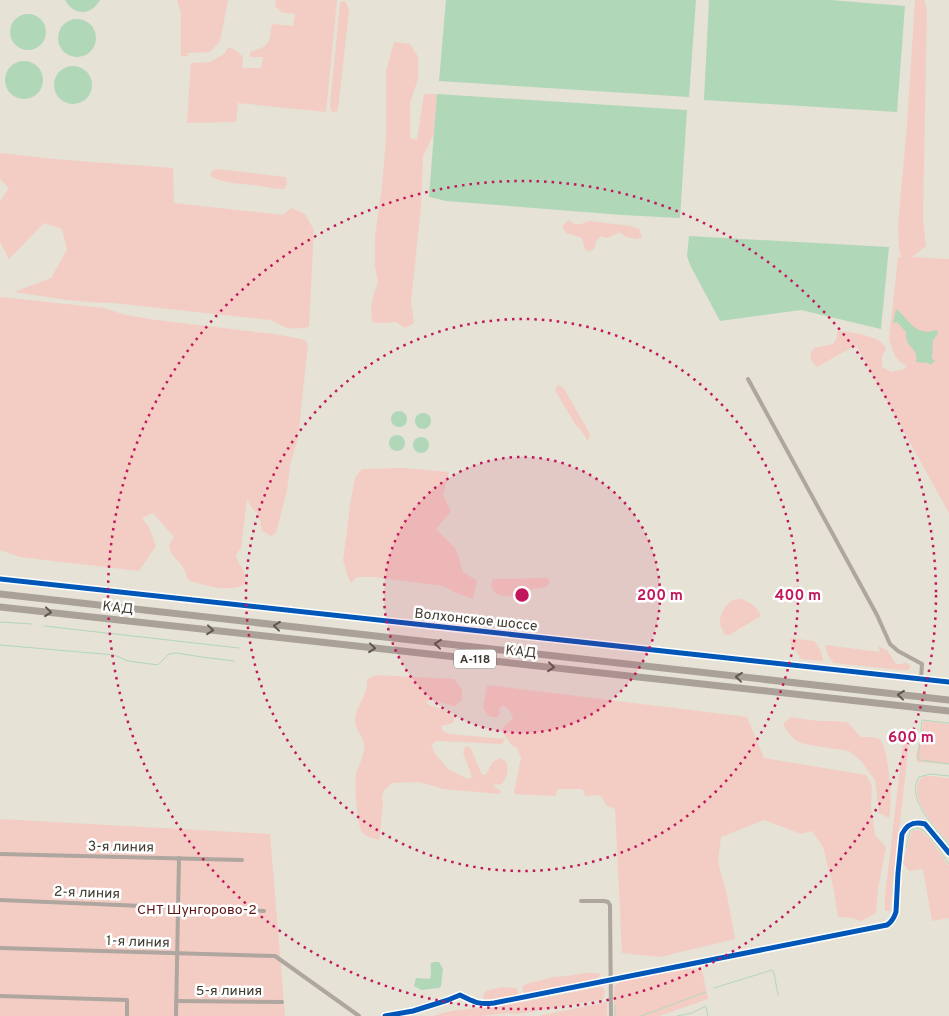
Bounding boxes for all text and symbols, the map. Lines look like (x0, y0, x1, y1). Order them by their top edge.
centre of rings (513, 586, 531, 604)
text: 200 m (637, 587, 683, 606)
text: 400 m (775, 587, 821, 606)
street label: КАД (102, 598, 134, 619)
street label: Волхонское шоссе (413, 606, 538, 635)
one-way arrow (45, 607, 53, 618)
one-way arrow (273, 621, 281, 632)
one-way arrow (206, 624, 214, 635)
one-way arrow (434, 639, 442, 650)
one-way arrow (368, 642, 376, 653)
street label: КАД (505, 642, 537, 663)
road number: А-118 (454, 650, 496, 669)
one-way arrow (547, 661, 555, 672)
one-way arrow (735, 672, 743, 683)
one-way arrow (896, 690, 904, 701)
text: 600 m (888, 729, 934, 748)
street label: 3-я линия (88, 838, 154, 857)
street label: 2-я линия (53, 884, 120, 903)
park label: СНТ Шунгорово-2 (137, 902, 257, 919)
street label: 1-я линия (106, 933, 170, 952)
street label: 5-я линия (196, 983, 262, 1000)

